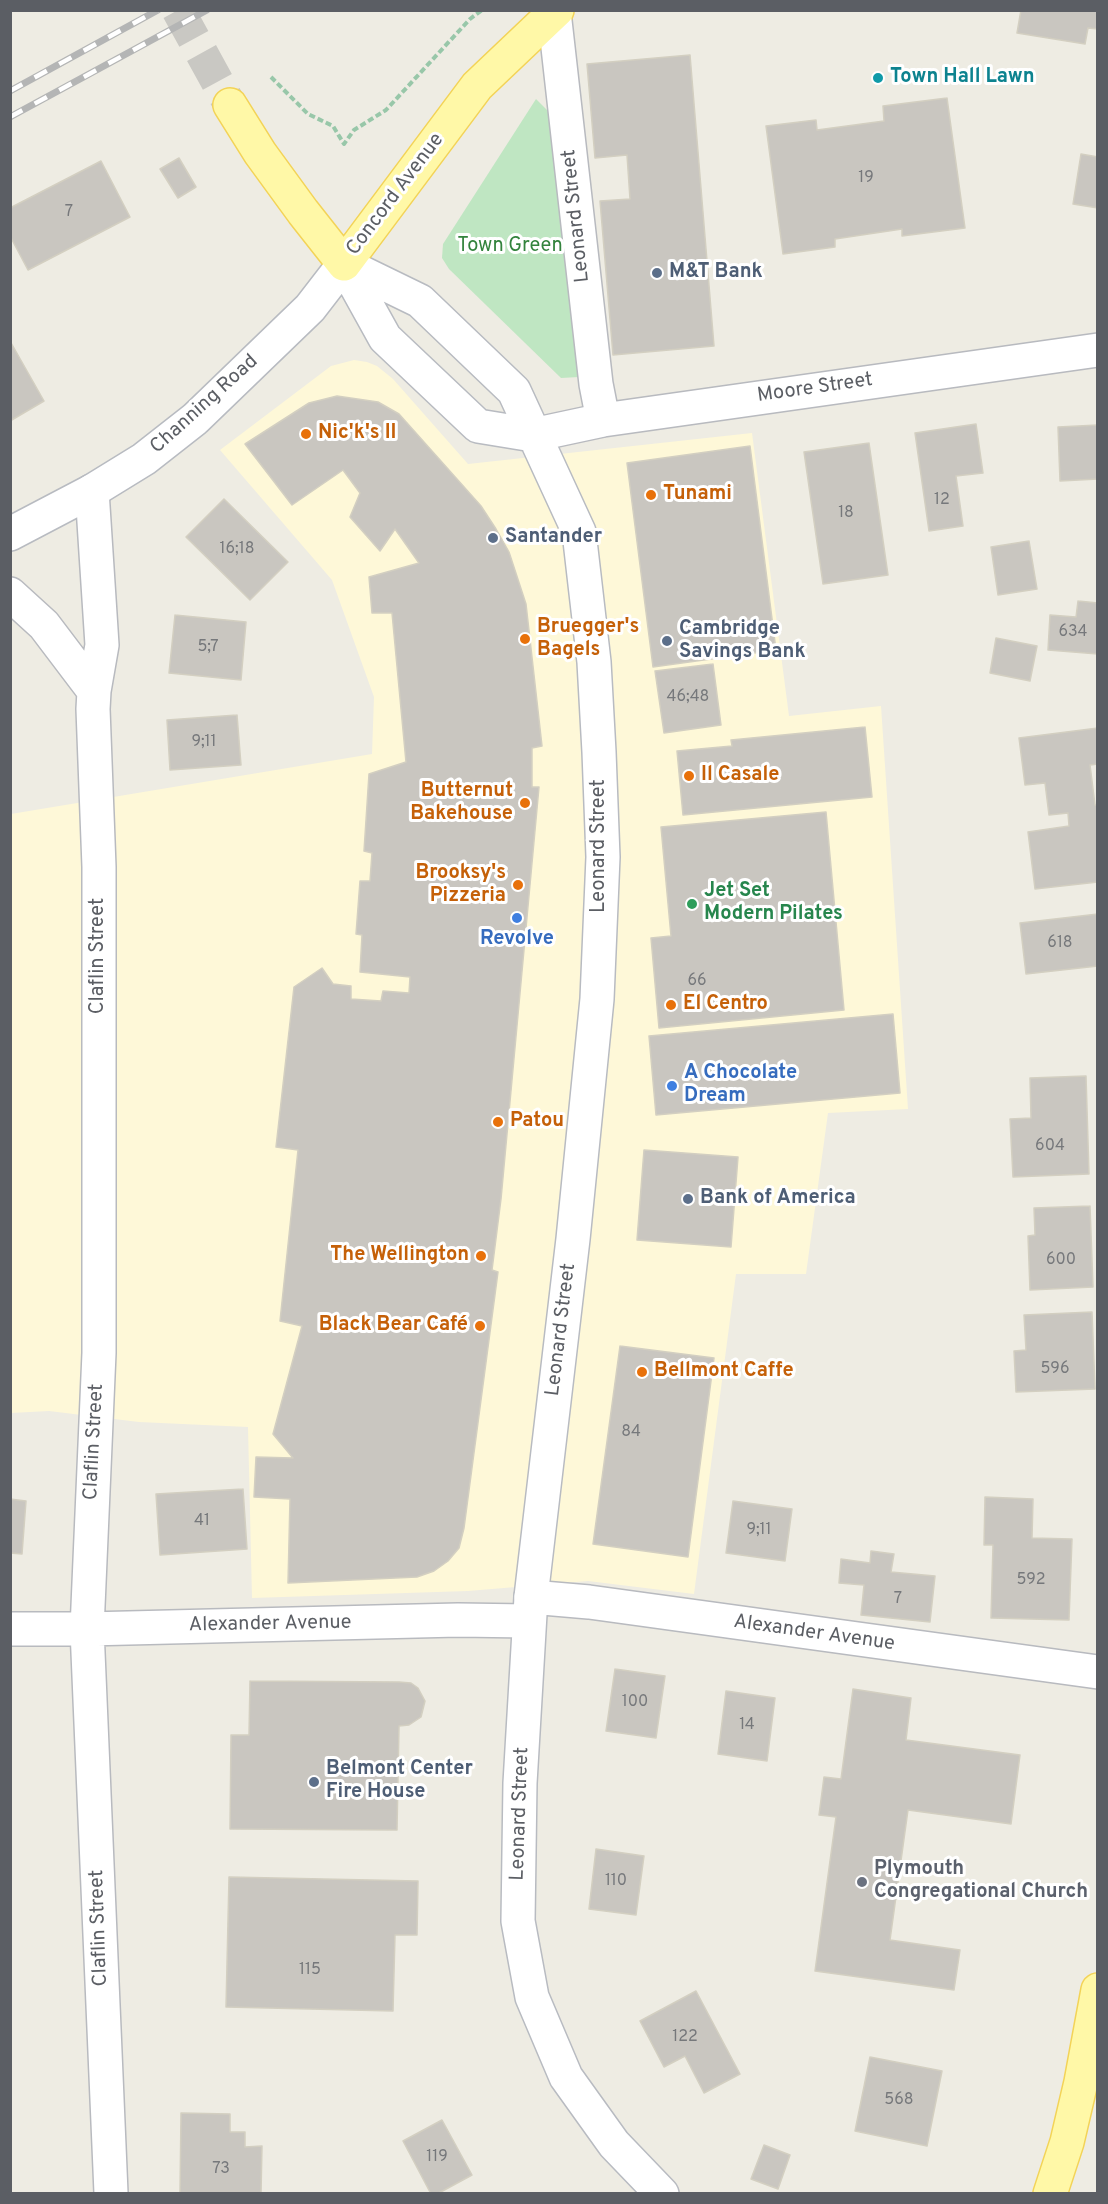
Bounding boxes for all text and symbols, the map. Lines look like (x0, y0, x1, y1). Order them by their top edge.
place label: Town Hall Lawn (890, 66, 1035, 90)
marker: Town Hall Lawn (871, 71, 885, 85)
street label: Concord Avenue (342, 129, 450, 261)
street label: Leonard Street (558, 148, 596, 284)
house number: 19 (858, 169, 874, 189)
house number: 7 (65, 203, 73, 223)
park label: Town Green (457, 235, 563, 259)
place label: M&T Bank (669, 261, 763, 285)
marker: M&T Bank (650, 266, 664, 280)
street label: Channing Road (146, 350, 264, 460)
street label: Moore Street (756, 369, 874, 409)
place label: Nic'k's II (318, 422, 396, 446)
marker: Nic'k's II (299, 427, 313, 441)
place label: Tunami (663, 483, 732, 507)
marker: Tunami (644, 488, 658, 502)
house number: 12 (934, 491, 950, 511)
house number: 18 (838, 504, 854, 524)
place label: Santander (505, 526, 602, 550)
marker: Santander (486, 531, 500, 545)
house number: 16;18 (220, 540, 254, 560)
place label: Bruegger's Bagels (537, 616, 639, 663)
place label: Cambridge Savings Bank (679, 618, 806, 665)
house number: 634 (1058, 623, 1088, 643)
marker: Bruegger's Bagels (518, 632, 532, 646)
marker: Cambridge Savings Bank (660, 634, 674, 648)
house number: 5;7 (197, 638, 219, 658)
house number: 46;48 (667, 688, 709, 708)
house number: 9;11 (191, 733, 217, 753)
place label: Il Casale (701, 764, 779, 788)
marker: Il Casale (682, 769, 696, 783)
street label: Leonard Street (588, 779, 612, 913)
place label: Butternut Bakehouse (410, 780, 513, 827)
marker: Butternut Bakehouse (518, 796, 532, 810)
place label: Brooksy's Pizzeria (415, 862, 506, 909)
marker: Brooksy's Pizzeria (511, 878, 525, 892)
place label: Jet Set Modern Pilates (704, 880, 843, 927)
marker: Jet Set Modern Pilates (685, 897, 699, 911)
street label: Claflin Street (87, 898, 111, 1014)
marker: Revolve (510, 911, 524, 925)
place label: Revolve (480, 928, 554, 952)
house number: 618 (1047, 934, 1073, 954)
house number: 66 (687, 972, 707, 992)
place label: El Centro (683, 993, 768, 1017)
marker: El Centro (664, 998, 678, 1012)
place label: A Chocolate Dream (684, 1062, 797, 1109)
marker: A Chocolate Dream (665, 1079, 679, 1093)
place label: Patou (510, 1110, 564, 1134)
marker: Patou (491, 1115, 505, 1129)
house number: 604 (1035, 1137, 1065, 1157)
place label: Bank of America (700, 1187, 856, 1211)
marker: Bank of America (681, 1192, 695, 1206)
place label: The Wellington (330, 1244, 469, 1268)
marker: The Wellington (474, 1249, 488, 1263)
house number: 600 (1046, 1251, 1076, 1271)
street label: Leonard Street (542, 1262, 582, 1398)
place label: Black Bear Café (319, 1314, 468, 1338)
marker: Black Bear Café (473, 1319, 487, 1333)
place label: Bellmont Caffe (654, 1360, 794, 1384)
house number: 596 (1041, 1360, 1069, 1380)
marker: Bellmont Caffe (635, 1365, 649, 1379)
street label: Claflin Street (80, 1383, 110, 1501)
house number: 84 (621, 1423, 641, 1443)
house number: 41 (194, 1512, 210, 1532)
house number: 9;11 (746, 1521, 772, 1541)
house number: 592 (1016, 1571, 1046, 1591)
house number: 7 (894, 1590, 902, 1610)
street label: Alexander Avenue (732, 1611, 896, 1657)
street label: Alexander Avenue (188, 1612, 352, 1638)
house number: 100 (622, 1693, 648, 1713)
house number: 14 (739, 1716, 755, 1736)
street label: Leonard Street (507, 1747, 535, 1881)
place label: Belmont Center Fire House (326, 1758, 473, 1805)
marker: Belmont Center Fire House (307, 1775, 321, 1789)
place label: Plymouth Congregational Church (874, 1858, 1088, 1905)
street label: Claflin Street (86, 1869, 114, 1987)
house number: 110 (605, 1872, 627, 1892)
marker: Plymouth Congregational Church (855, 1875, 869, 1889)
house number: 115 (299, 1961, 321, 1981)
house number: 122 (672, 2028, 698, 2048)
house number: 568 (884, 2091, 914, 2111)
house number: 119 (426, 2148, 448, 2168)
house number: 73 (212, 2160, 230, 2180)

